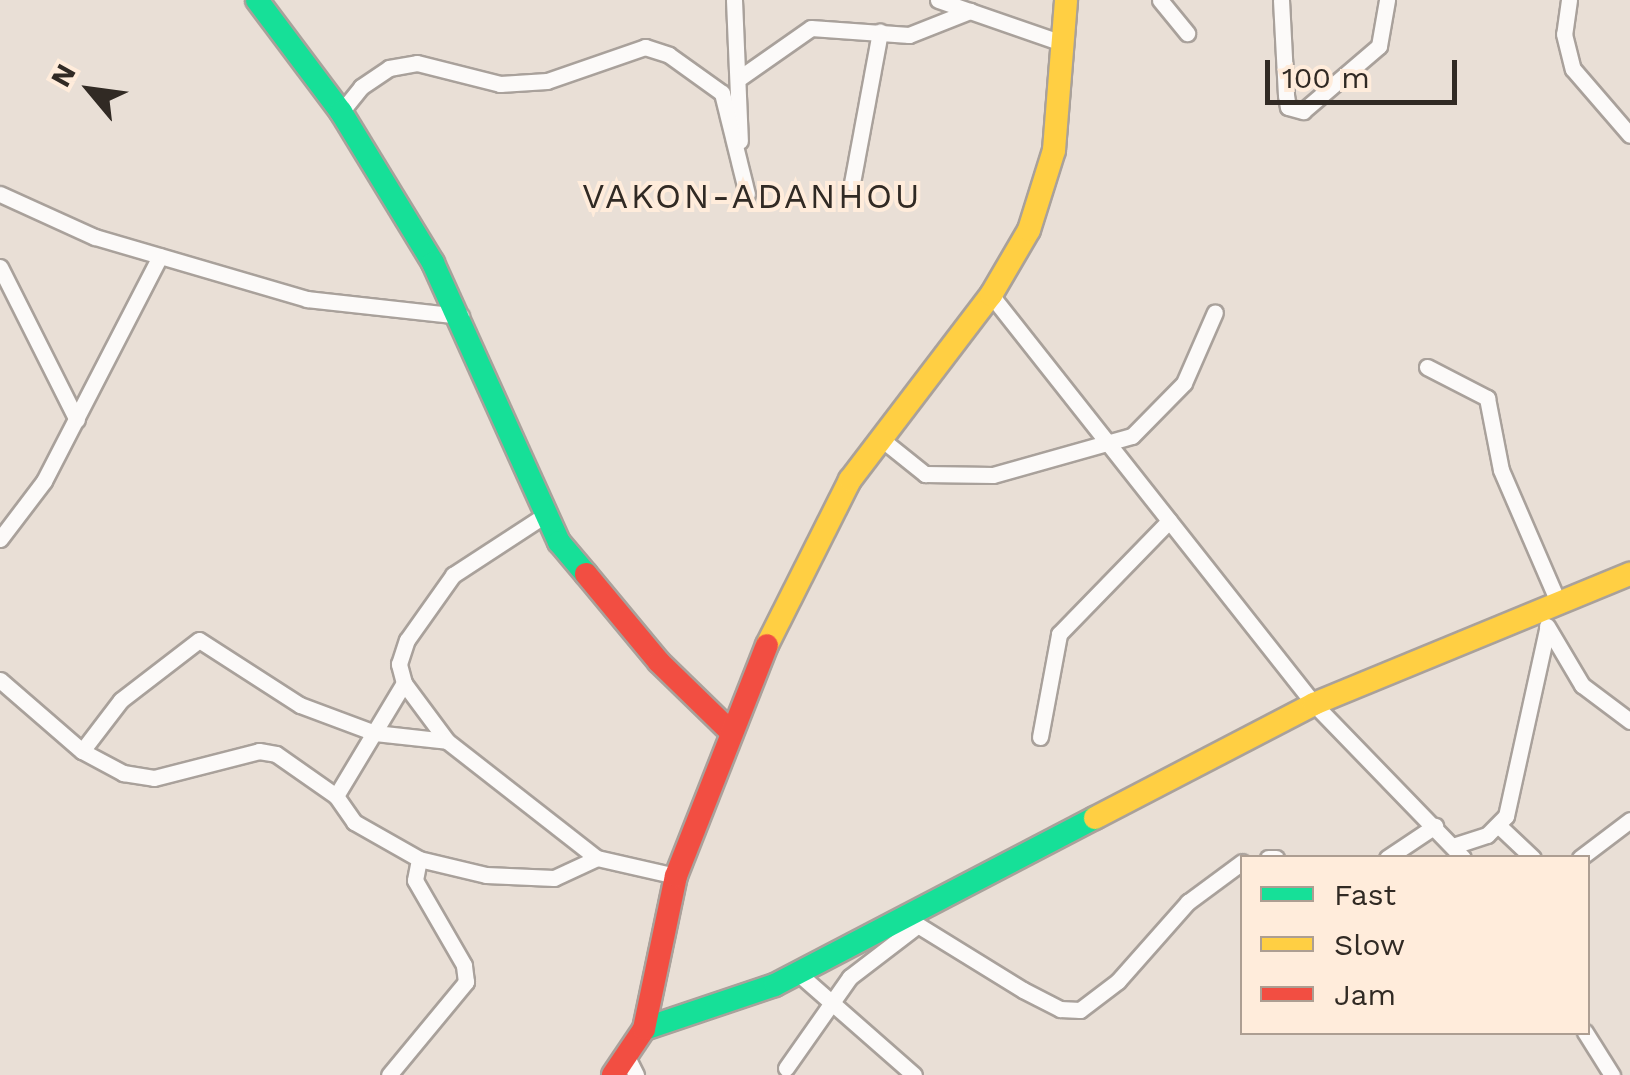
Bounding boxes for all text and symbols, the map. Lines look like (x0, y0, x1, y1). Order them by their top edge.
north arrow (40, 40, 140, 140)
scale bar (1270, 40, 1462, 102)
text: N (44, 58, 83, 92)
text: 100 m (1282, 60, 1370, 95)
district label: VAKON-ADANHOU (582, 175, 922, 217)
legend (1240, 855, 1590, 1035)
text: Fast (1334, 877, 1396, 912)
text: Slow (1334, 927, 1405, 962)
text: Jam (1334, 977, 1396, 1012)

